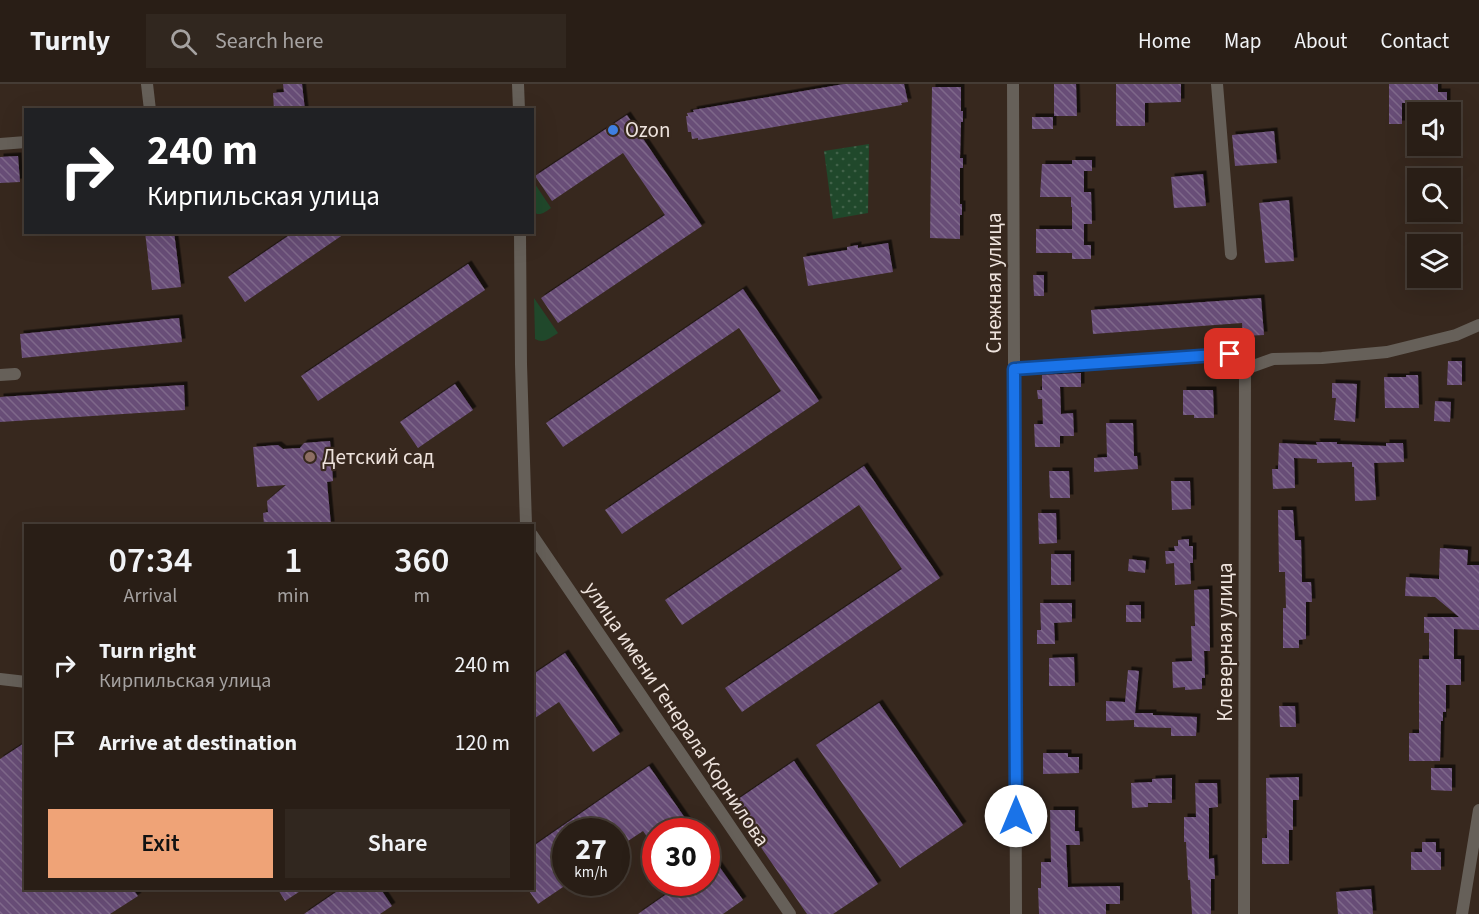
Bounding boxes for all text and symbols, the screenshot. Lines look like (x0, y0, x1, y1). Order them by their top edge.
search box (146, 14, 566, 68)
text: Turnly (30, 21, 110, 61)
icon: search (167, 25, 200, 58)
text: Search here (215, 25, 324, 57)
text: Home (1138, 26, 1191, 56)
text: Map (1224, 26, 1262, 56)
text: About (1295, 26, 1347, 56)
text: Contact (1380, 26, 1449, 56)
map controls (1407, 102, 1461, 288)
button: sound (1407, 102, 1461, 156)
place label: Ozon (625, 115, 670, 145)
text: 240 m (147, 121, 258, 181)
marker: Ozon (606, 123, 620, 137)
icon: right (48, 132, 126, 210)
button: search (1407, 168, 1461, 222)
text: Кирпильская улица (147, 177, 380, 216)
street label: Снежная улица (979, 212, 1009, 354)
button: layers (1407, 234, 1461, 288)
pin (1204, 328, 1255, 379)
icon: arrive (1213, 337, 1246, 370)
place label: Детский сад (322, 442, 434, 472)
marker: Детский сад (303, 450, 317, 464)
text: 07:34 (109, 535, 192, 586)
text: 1 (284, 535, 302, 586)
text: 360 (394, 535, 449, 586)
street label: Клеверная улица (1210, 562, 1240, 722)
street label: улица имени Генерала Корнилова (577, 575, 777, 853)
text: Arrival (124, 582, 177, 610)
text: min (277, 582, 309, 610)
text: m (413, 582, 430, 610)
text: Turn right (99, 635, 196, 667)
icon: right (48, 649, 81, 682)
text: 240 m (455, 649, 510, 681)
text: Кирпильская улица (99, 667, 271, 695)
icon: arrive (48, 727, 81, 760)
text: Arrive at destination (99, 727, 297, 759)
text: 120 m (455, 727, 510, 759)
position arrow (984, 784, 1048, 848)
button: Exit (48, 809, 273, 878)
button: Share (285, 809, 510, 878)
speed limit sign: 30 (642, 818, 720, 896)
text: 27 (575, 828, 607, 871)
text: km/h (574, 862, 608, 883)

